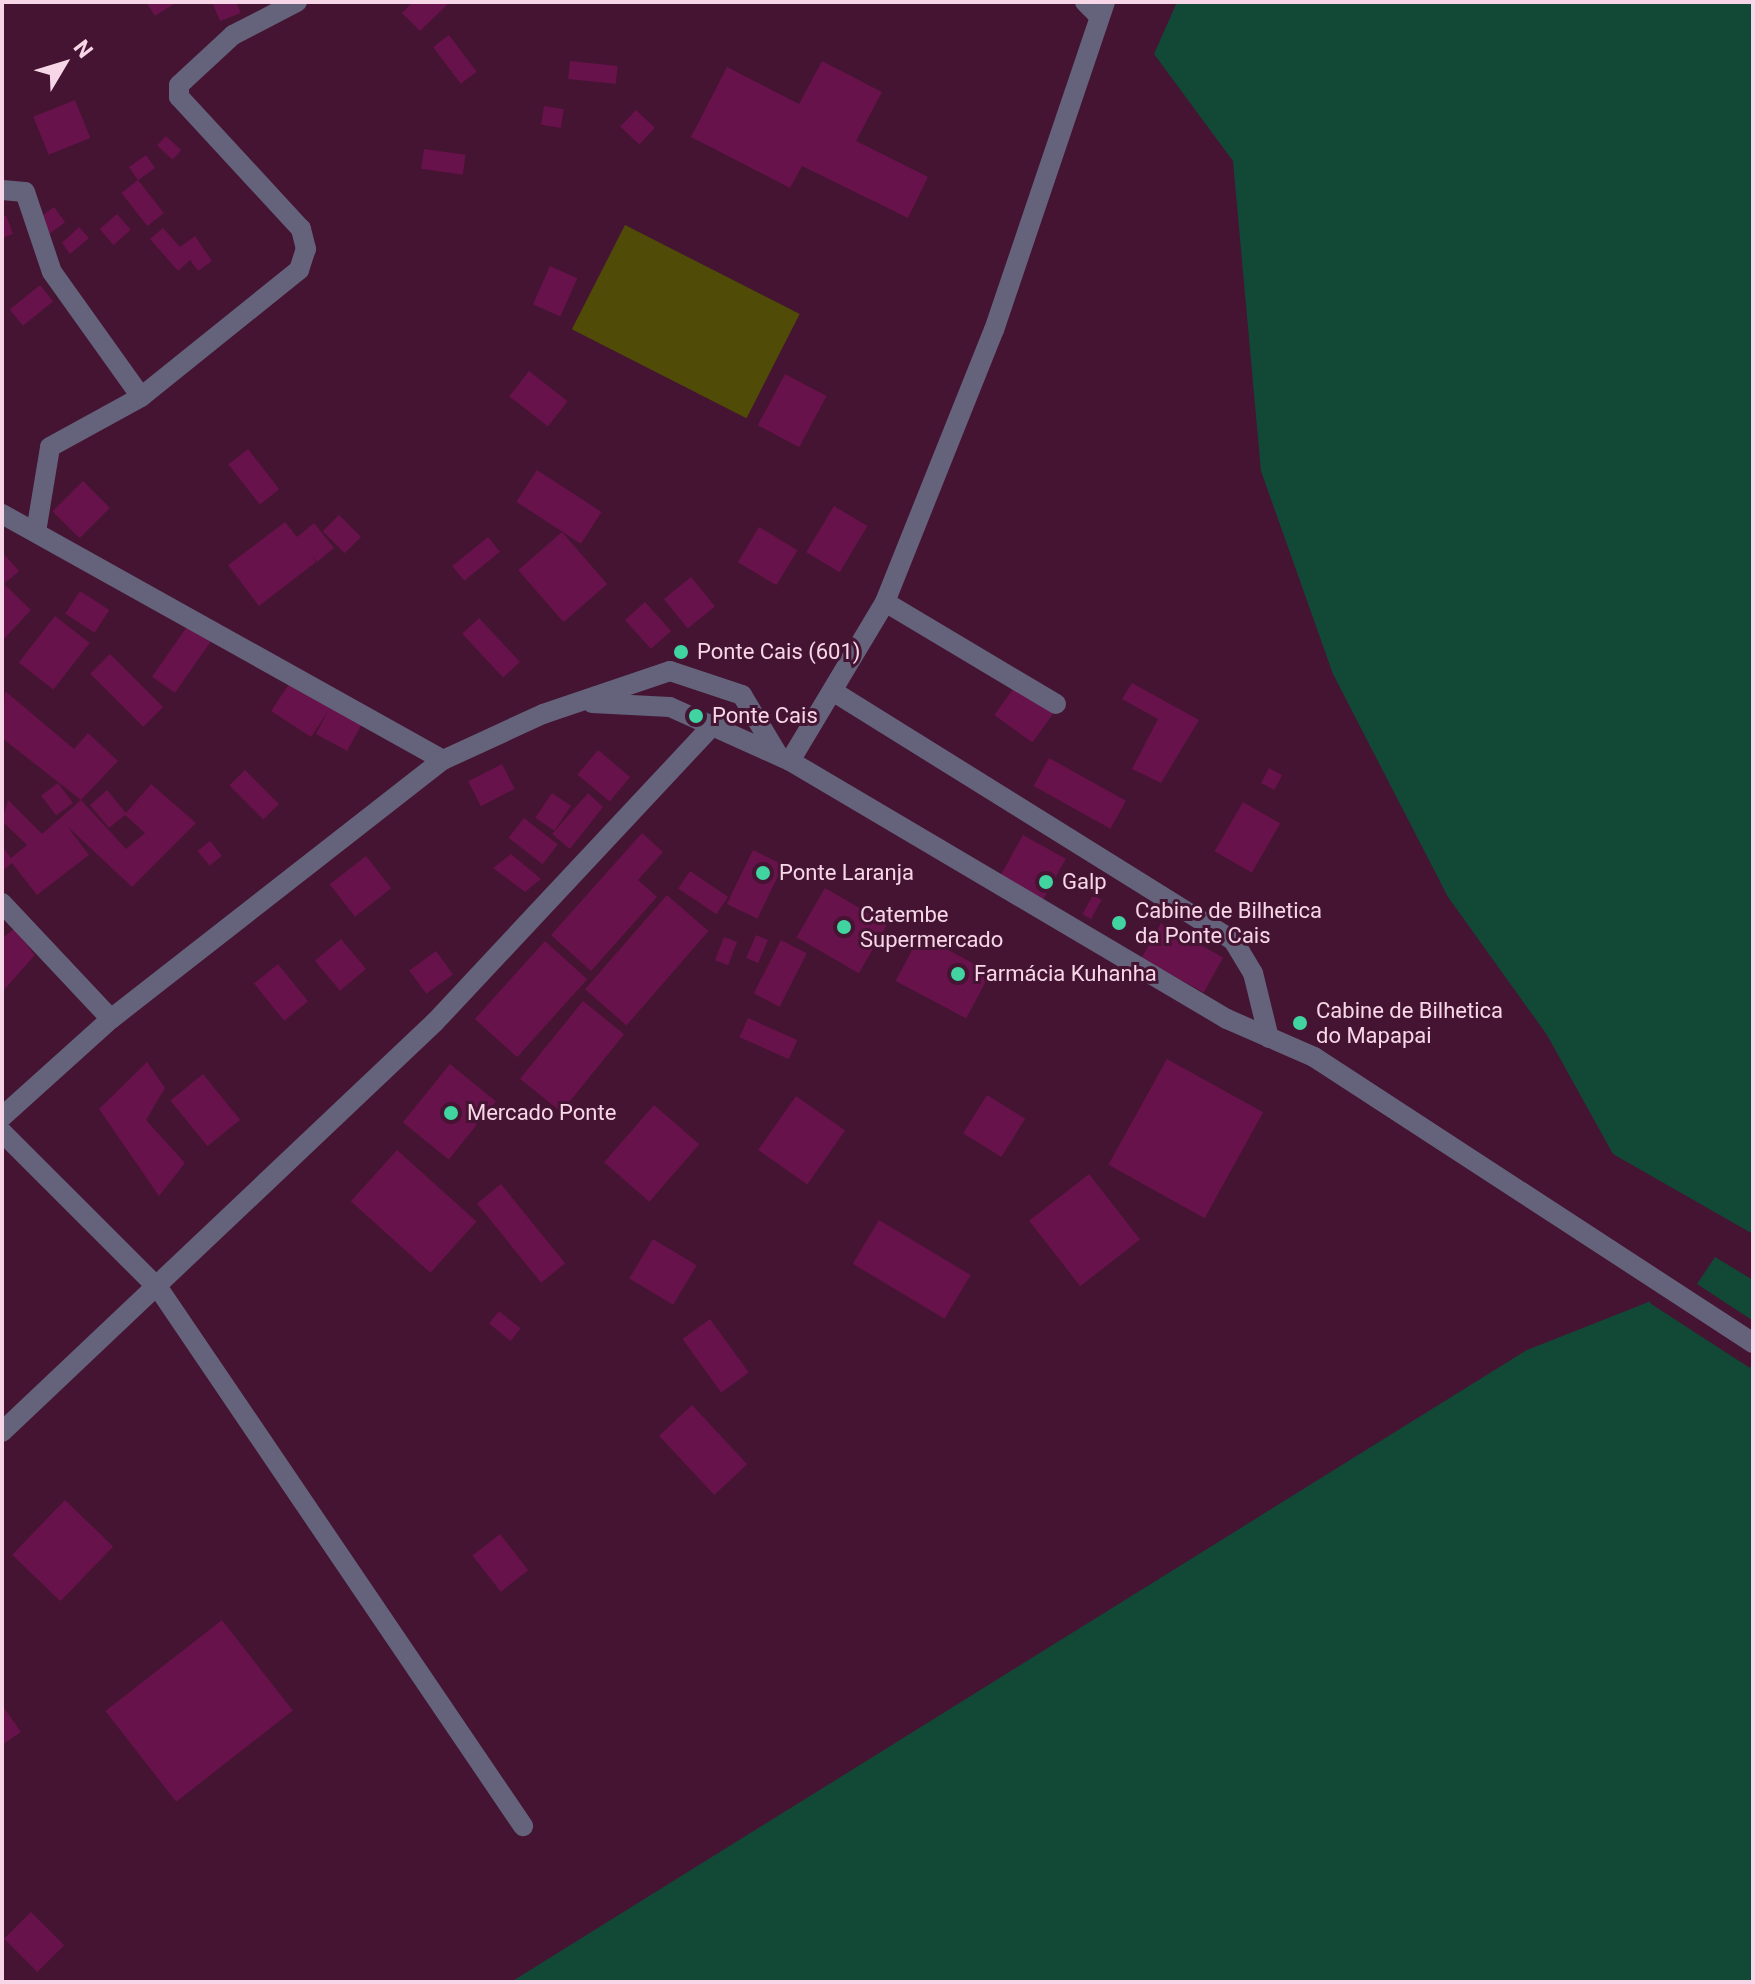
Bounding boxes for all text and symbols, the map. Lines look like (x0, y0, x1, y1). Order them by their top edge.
north arrow (24, 24, 104, 104)
text: N (69, 35, 98, 63)
place label: Ponte Cais (601) (697, 639, 860, 665)
marker: Ponte Cais (601) (672, 643, 690, 661)
place label: Ponte Cais (712, 703, 818, 729)
marker: Ponte Cais (687, 707, 705, 725)
place label: Ponte Laranja (779, 860, 914, 886)
marker: Ponte Laranja (754, 864, 772, 882)
place label: Galp (1062, 869, 1107, 895)
marker: Galp (1037, 873, 1055, 891)
place label: Cabine de Bilhetica da Ponte Cais (1135, 897, 1322, 948)
place label: Catembe Supermercado (860, 901, 1003, 952)
marker: Cabine de Bilhetica da Ponte Cais (1110, 914, 1128, 932)
marker: Catembe Supermercado (835, 918, 853, 936)
place label: Farmácia Kuhanha (974, 961, 1157, 987)
marker: Farmácia Kuhanha (949, 965, 967, 983)
place label: Cabine de Bilhetica do Mapapai (1316, 997, 1503, 1048)
marker: Cabine de Bilhetica do Mapapai (1291, 1014, 1309, 1032)
place label: Mercado Ponte (467, 1100, 616, 1126)
marker: Mercado Ponte (442, 1104, 460, 1122)

